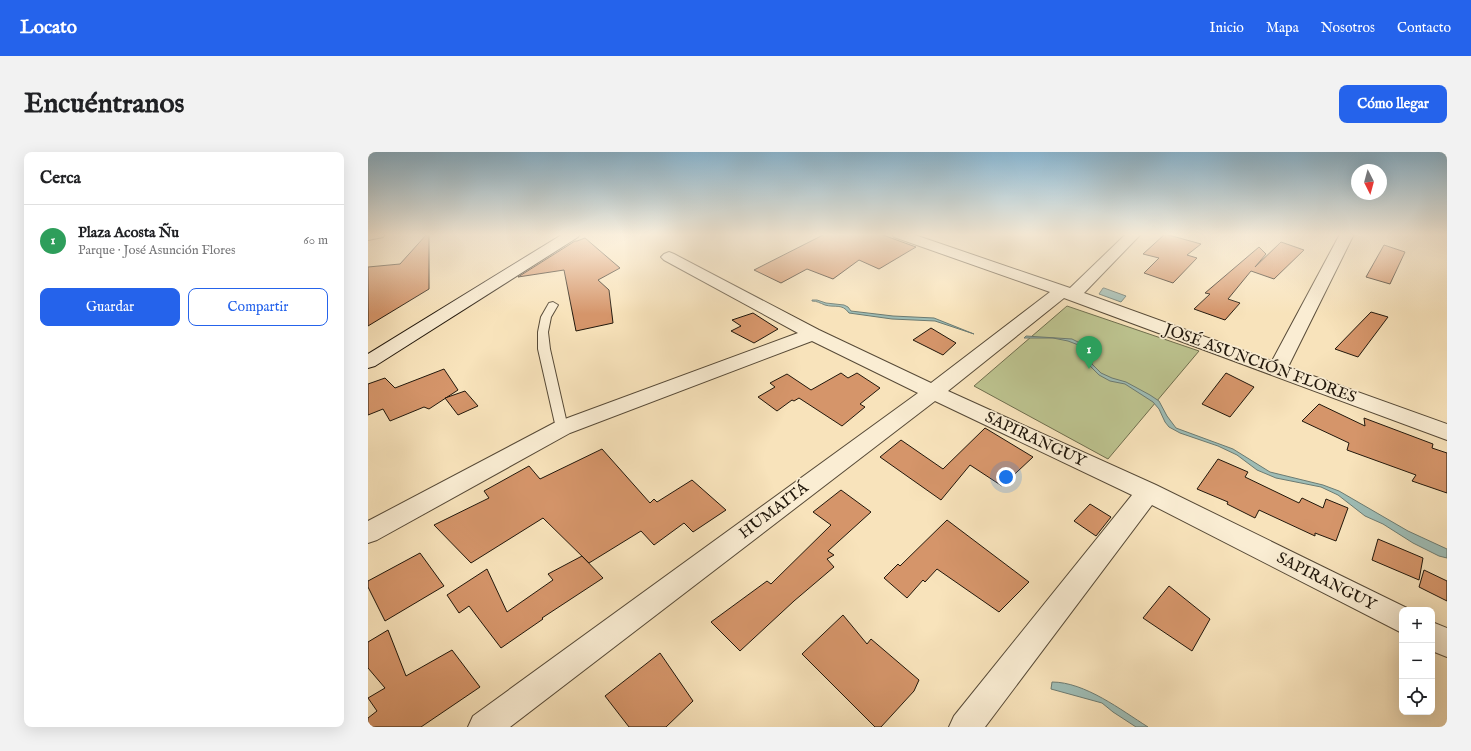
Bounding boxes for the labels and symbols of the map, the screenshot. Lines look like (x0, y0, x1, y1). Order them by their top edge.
north arrow (1351, 164, 1387, 200)
street label: JOSÉ ASUNCIÓN FLORES (1159, 317, 1360, 408)
pin: 1 (1076, 336, 1102, 369)
street label: SAPIRANGUY (981, 408, 1090, 473)
your location (996, 467, 1016, 487)
street label: HUMAITÁ (734, 476, 814, 544)
street label: SAPIRANGUY (1273, 548, 1380, 616)

